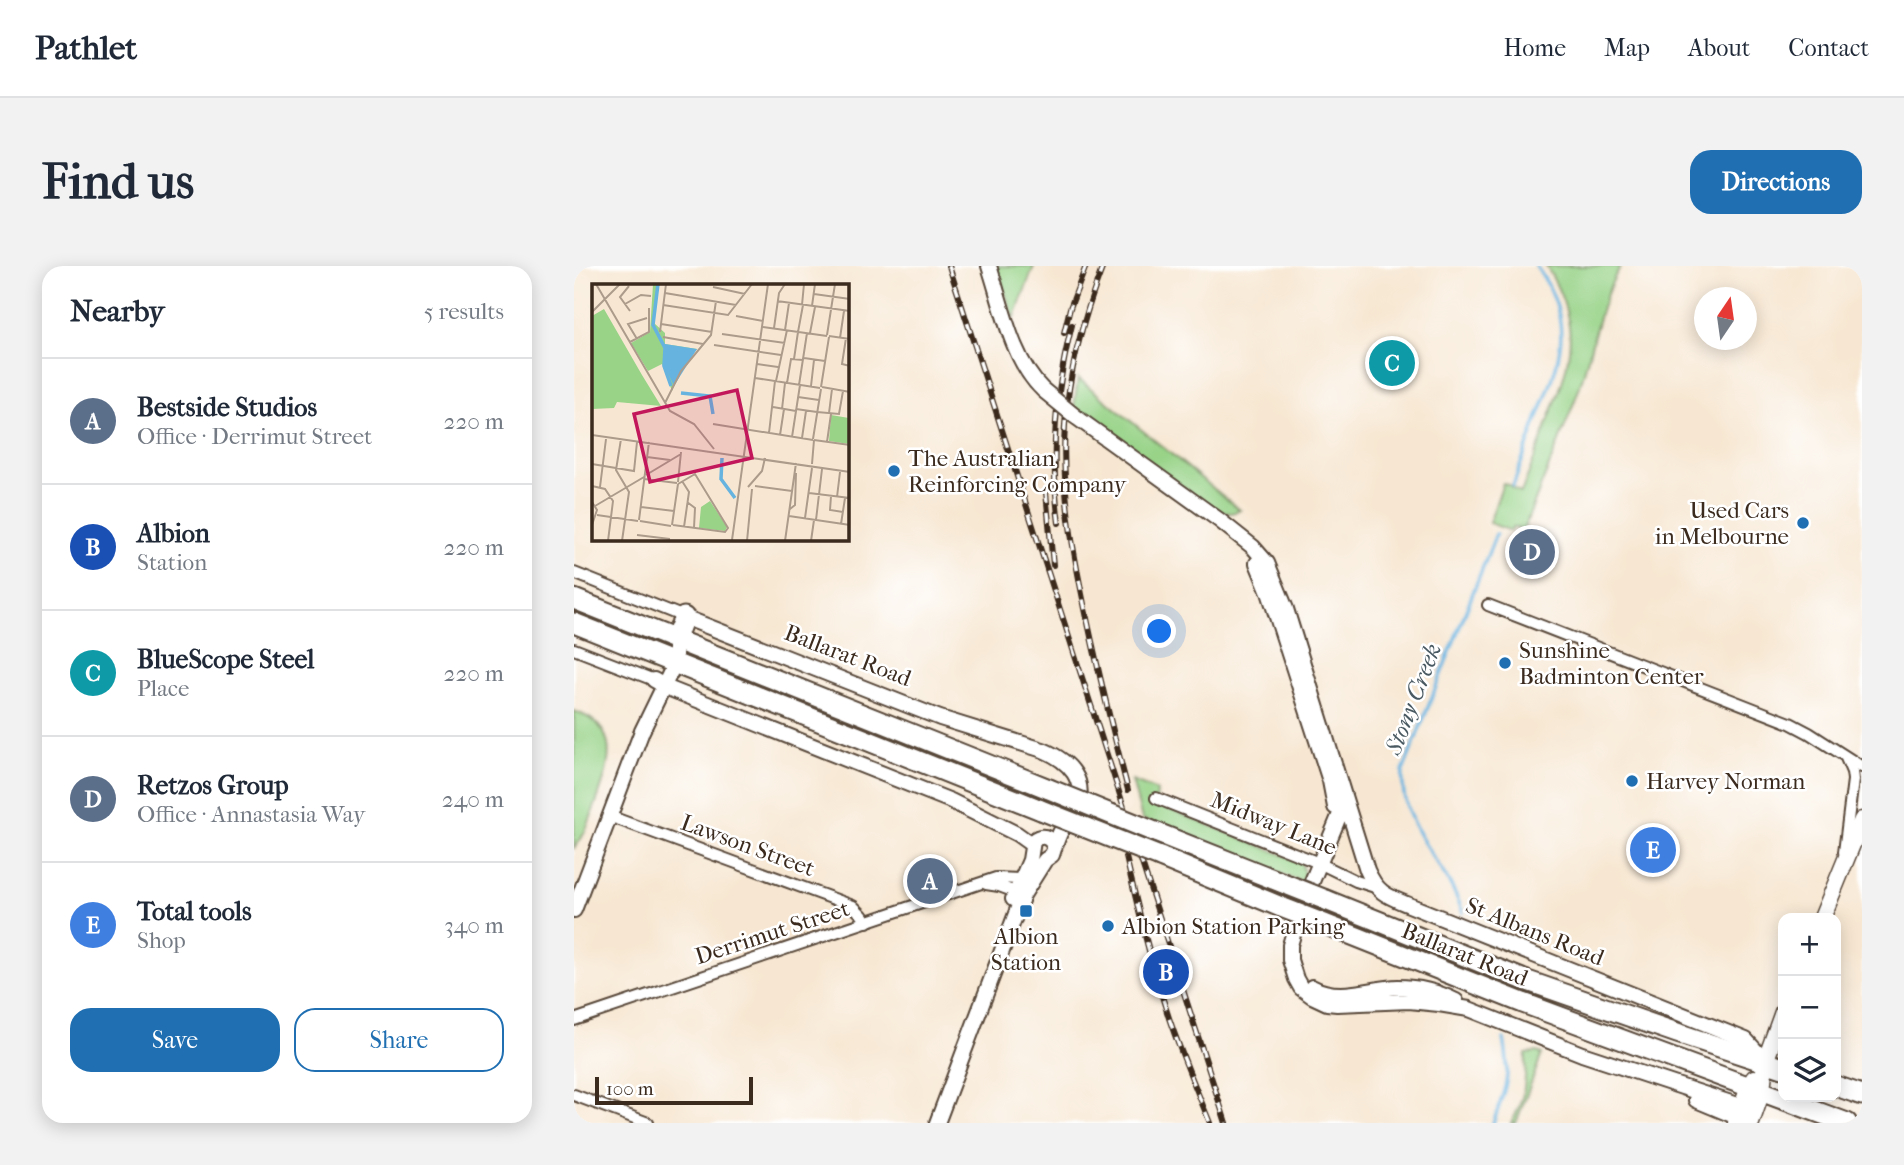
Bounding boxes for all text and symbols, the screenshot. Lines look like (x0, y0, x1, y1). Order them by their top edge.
text: Pathlet (35, 29, 137, 68)
text: Home (1504, 34, 1566, 62)
text: Map (1604, 34, 1650, 62)
text: About (1688, 34, 1750, 62)
text: Contact (1788, 34, 1869, 62)
button: Directions (1690, 150, 1862, 214)
text: Find us (42, 153, 194, 211)
inset map (592, 284, 849, 541)
north arrow (1694, 287, 1757, 350)
text: Nearby (70, 294, 165, 329)
text: 5 results (424, 298, 504, 325)
pin: C (1369, 337, 1415, 389)
text: Bestside Studios (137, 392, 317, 423)
text: A (86, 408, 100, 435)
text: 220 m (444, 408, 504, 435)
text: Office · Derrimut Street (137, 423, 372, 450)
place label: The Australian Reinforcing Company (908, 445, 1127, 498)
marker: The Australian Reinforcing Company (886, 463, 902, 479)
place label: Used Cars in Melbourne (1655, 497, 1789, 550)
marker: Used Cars in Melbourne (1795, 515, 1811, 531)
text: Albion (137, 518, 210, 549)
pin: D (1509, 526, 1555, 578)
text: B (86, 534, 100, 561)
text: 220 m (444, 534, 504, 561)
text: Station (137, 549, 207, 576)
your location (1142, 614, 1176, 648)
street label: Ballarat Road (781, 619, 916, 692)
place label: Sunshine Badminton Center (1519, 637, 1704, 690)
water label: Stony Creek (1379, 639, 1447, 760)
text: BlueScope Steel (137, 644, 315, 675)
marker: Sunshine Badminton Center (1497, 655, 1513, 671)
text: C (85, 660, 101, 687)
text: 220 m (444, 660, 504, 687)
text: Place (137, 675, 189, 702)
place label: Harvey Norman (1646, 768, 1806, 795)
text: Retzos Group (137, 770, 289, 801)
marker: Harvey Norman (1624, 773, 1640, 789)
text: D (84, 786, 102, 813)
text: 240 m (442, 786, 504, 813)
street label: Midway Lane (1207, 786, 1341, 861)
text: Office · Annastasia Way (137, 801, 365, 828)
street label: Lawson Street (677, 809, 818, 882)
pin: E (1630, 824, 1676, 876)
pin: A (907, 855, 953, 907)
street label: St Albans Road (1462, 891, 1608, 972)
street label: Derrimut Street (691, 895, 853, 970)
text: Total tools (137, 896, 252, 927)
marker: Albion Station (1018, 903, 1034, 919)
text: E (86, 912, 100, 939)
text: 340 m (444, 912, 504, 939)
place label: Albion Station Parking (1121, 913, 1346, 940)
map controls (1778, 913, 1841, 1102)
button: + (1778, 913, 1841, 976)
street label: Ballarat Road (1398, 917, 1532, 992)
marker: Albion Station Parking (1100, 918, 1116, 934)
place label: Albion Station (991, 923, 1062, 976)
text: Shop (137, 927, 186, 954)
pin: B (1143, 946, 1189, 998)
button: − (1778, 976, 1841, 1039)
button: Save (70, 1008, 280, 1072)
button: Share (294, 1008, 504, 1072)
button: layers (1778, 1039, 1841, 1102)
scale bar (595, 1074, 752, 1106)
text: 100 m (606, 1078, 654, 1100)

